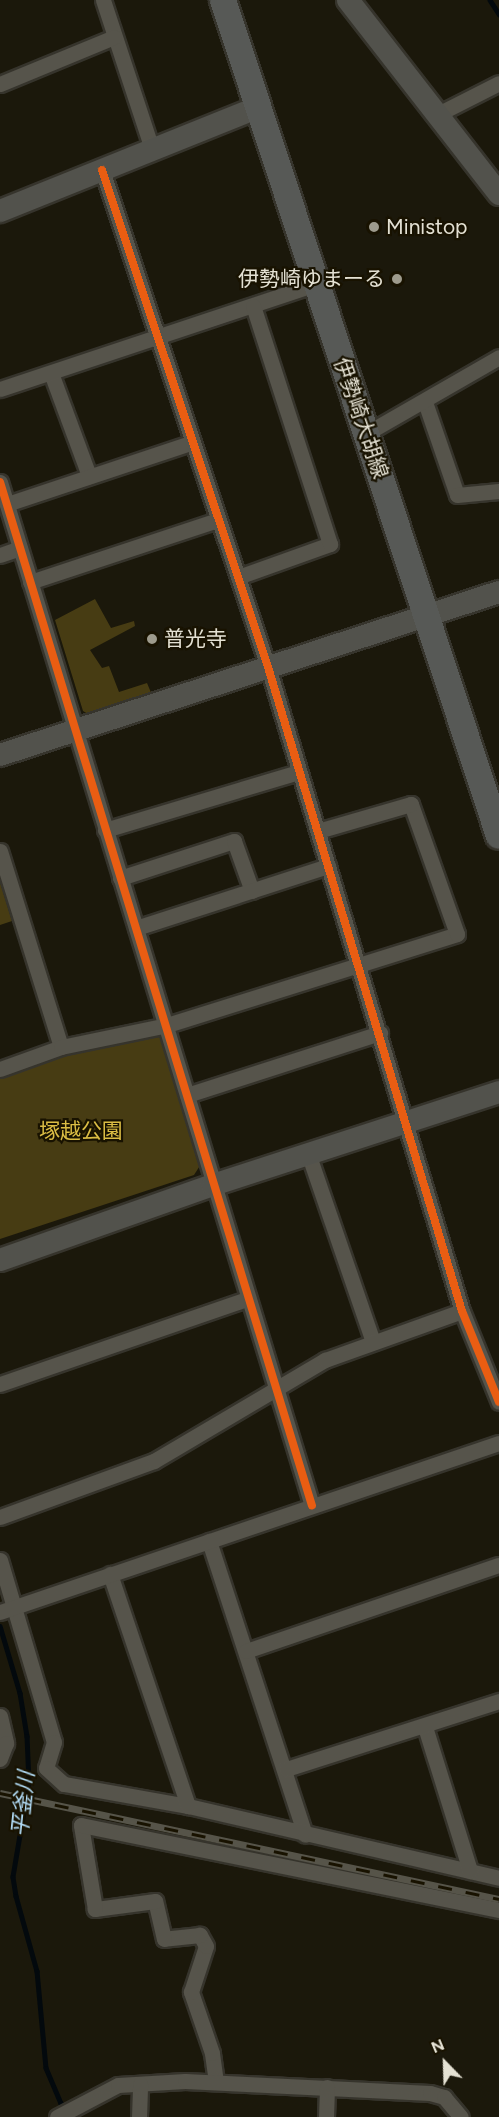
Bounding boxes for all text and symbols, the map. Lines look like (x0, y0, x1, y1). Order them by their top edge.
place label: Ministop (386, 214, 467, 240)
marker: Ministop (367, 220, 381, 234)
place label: 伊勢崎ゆまーる (238, 266, 385, 292)
marker: 伊勢崎ゆまーる (390, 272, 404, 286)
street label: 伊勢崎大胡線 (329, 354, 393, 482)
place label: 普光寺 (164, 626, 227, 652)
marker: 普光寺 (145, 632, 159, 646)
park label: 塚越公園 (39, 1118, 123, 1144)
water label: 平釜川 (6, 1770, 40, 1838)
north arrow (415, 2033, 475, 2093)
text: N (428, 2035, 447, 2057)

